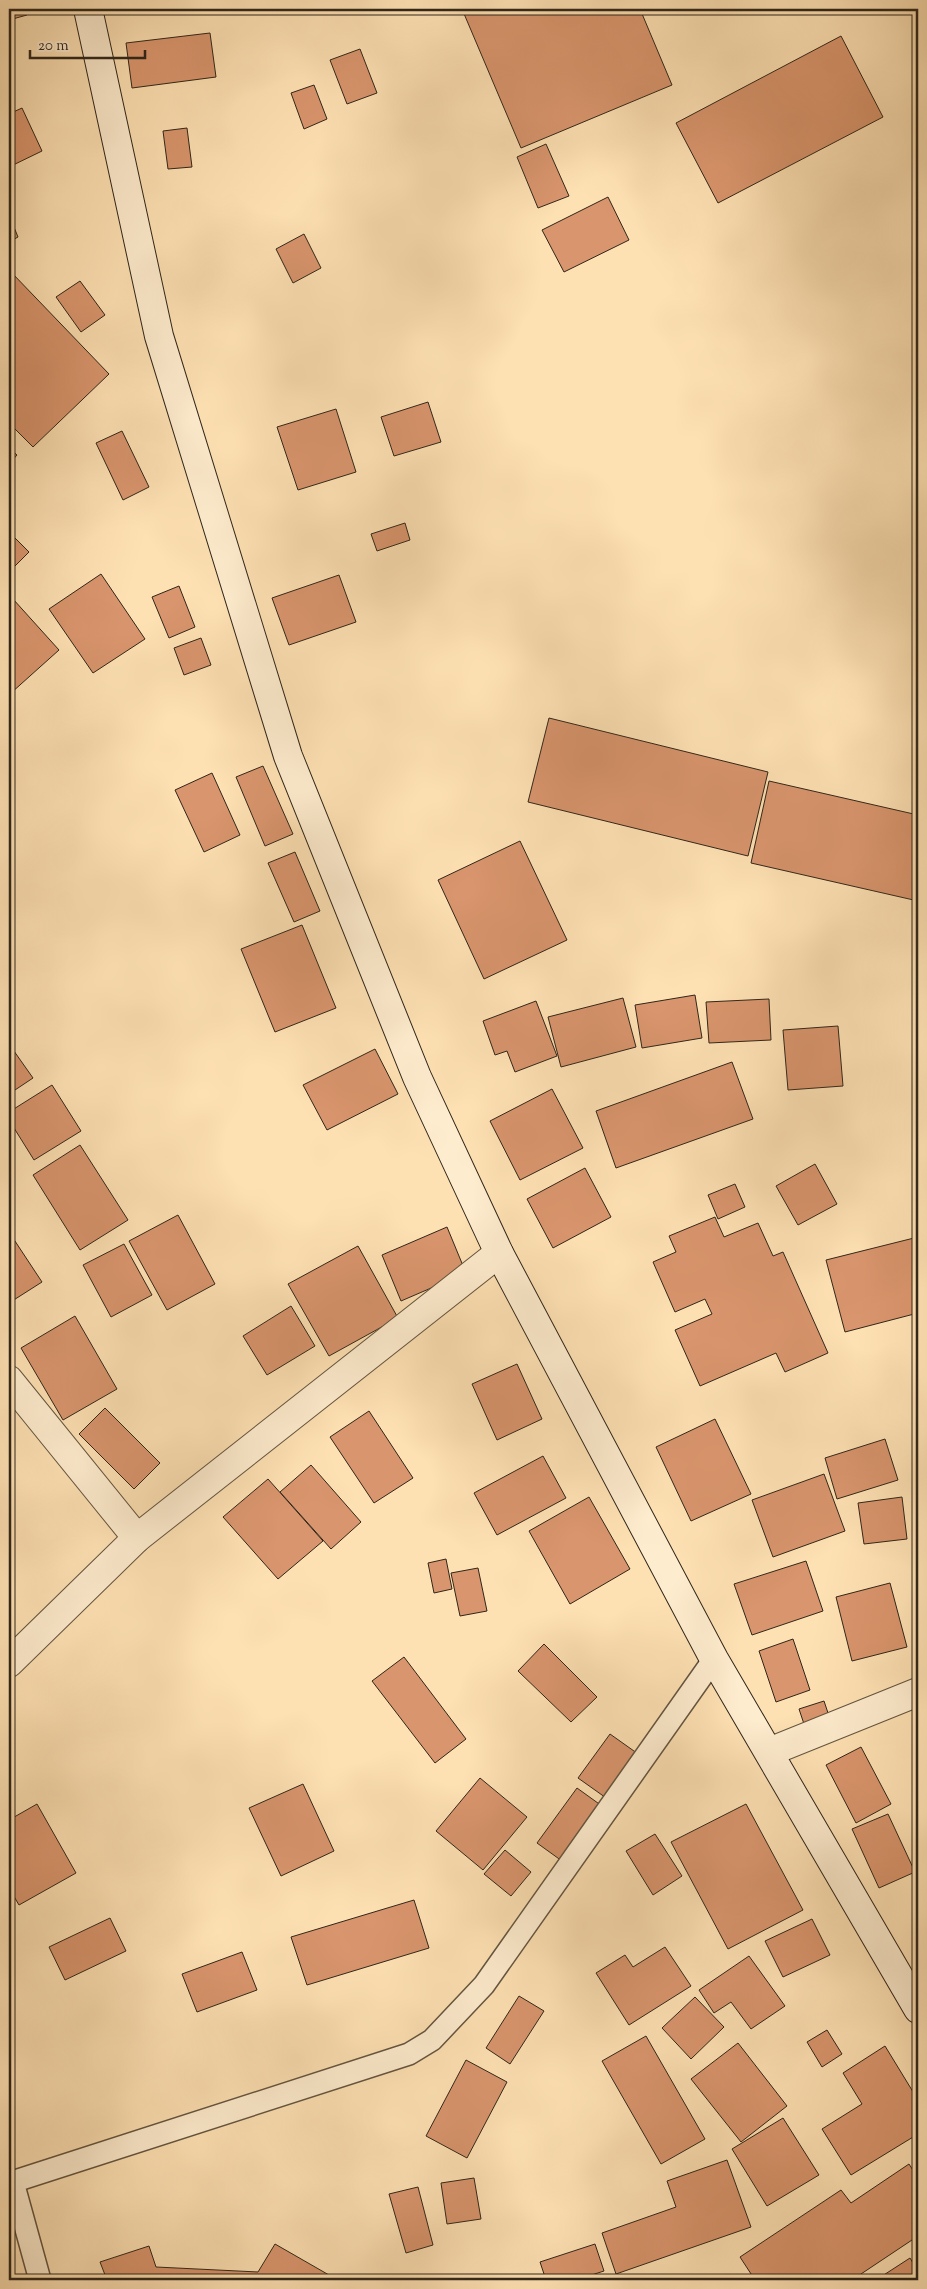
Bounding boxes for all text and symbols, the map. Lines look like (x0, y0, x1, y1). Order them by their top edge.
scale bar (30, 28, 145, 60)
text: 20 m (38, 36, 69, 57)

